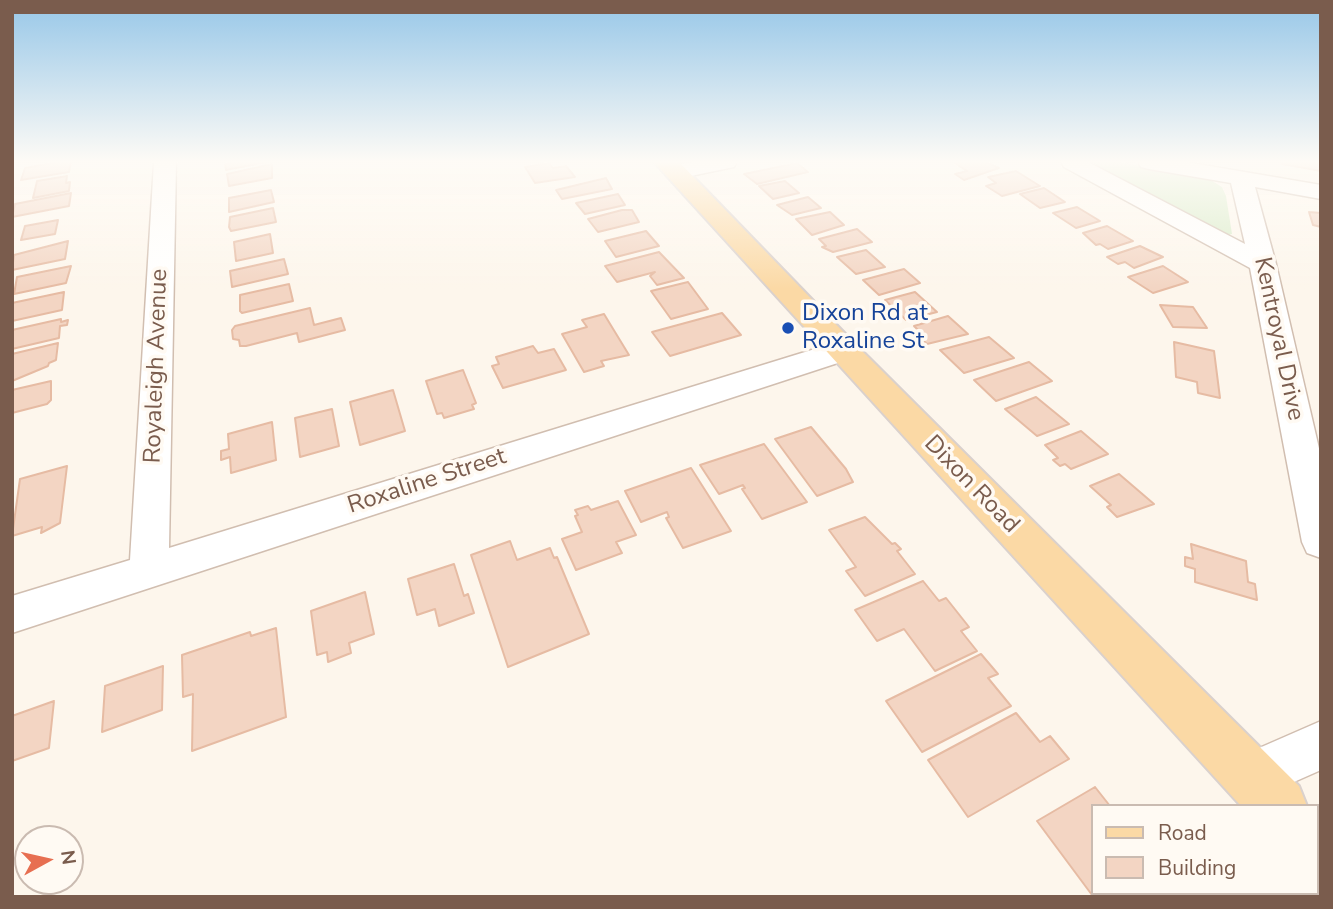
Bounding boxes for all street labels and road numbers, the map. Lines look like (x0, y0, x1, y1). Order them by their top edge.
street label: Kentroyal Drive (1247, 255, 1309, 423)
street label: Royaleigh Avenue (139, 268, 175, 464)
street label: Dixon Road (917, 430, 1025, 540)
street label: Roxaline Street (344, 443, 510, 521)

